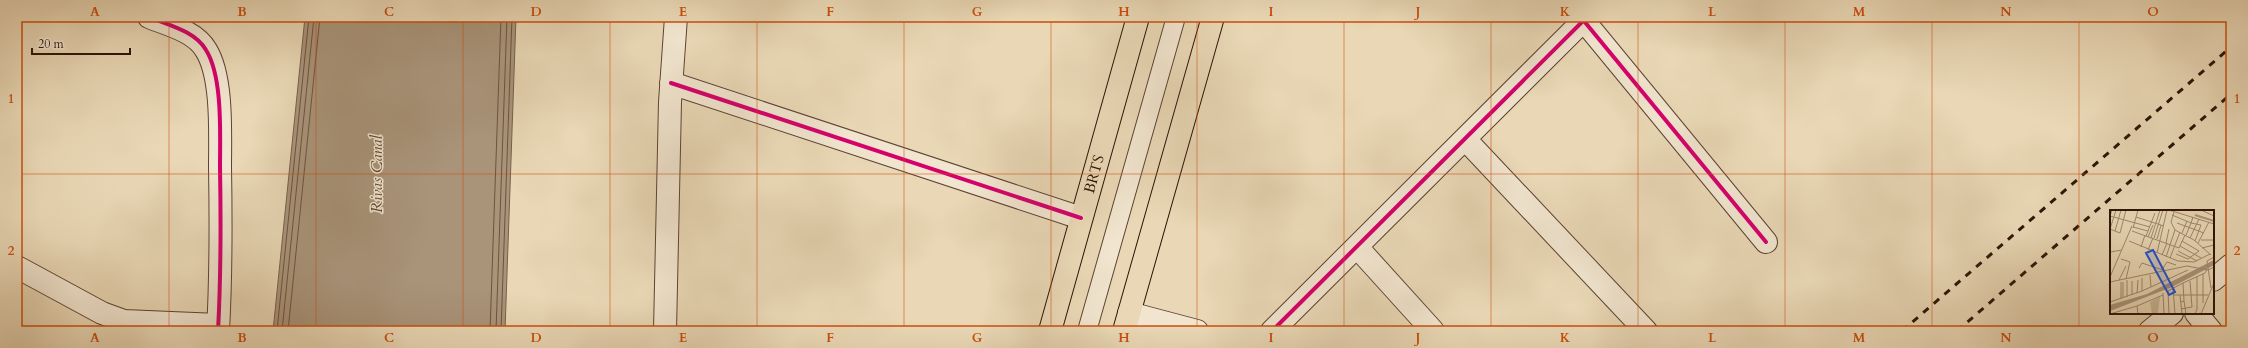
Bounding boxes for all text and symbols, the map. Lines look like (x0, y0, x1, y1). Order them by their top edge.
text: A (90, 3, 100, 21)
text: B (237, 3, 247, 21)
text: C (384, 3, 394, 21)
text: D (530, 3, 542, 21)
text: E (679, 3, 687, 21)
text: F (826, 3, 834, 21)
text: G (972, 3, 983, 21)
text: H (1118, 3, 1130, 21)
text: I (1268, 3, 1274, 21)
text: J (1414, 3, 1421, 21)
text: K (1560, 3, 1571, 21)
text: L (1708, 3, 1717, 21)
text: M (1853, 3, 1866, 21)
text: N (2000, 3, 2012, 21)
text: O (2147, 3, 2159, 21)
scale bar (32, 30, 130, 56)
text: 20 m (38, 36, 65, 52)
text: 1 (8, 90, 14, 108)
text: 1 (2234, 90, 2240, 108)
water label: Rivas Canal (366, 134, 388, 213)
street label: BRTS (1079, 153, 1109, 196)
inset map (2110, 210, 2214, 314)
text: 2 (8, 242, 15, 260)
text: 2 (2234, 242, 2241, 260)
text: A (90, 329, 100, 347)
text: B (237, 329, 247, 347)
text: C (384, 329, 394, 347)
text: D (530, 329, 542, 347)
text: E (679, 329, 687, 347)
text: F (826, 329, 834, 347)
text: G (972, 329, 983, 347)
text: H (1118, 329, 1130, 347)
text: I (1268, 329, 1274, 347)
text: J (1414, 329, 1421, 347)
text: K (1560, 329, 1571, 347)
text: L (1708, 329, 1717, 347)
text: M (1853, 329, 1866, 347)
text: N (2000, 329, 2012, 347)
text: O (2147, 329, 2159, 347)

